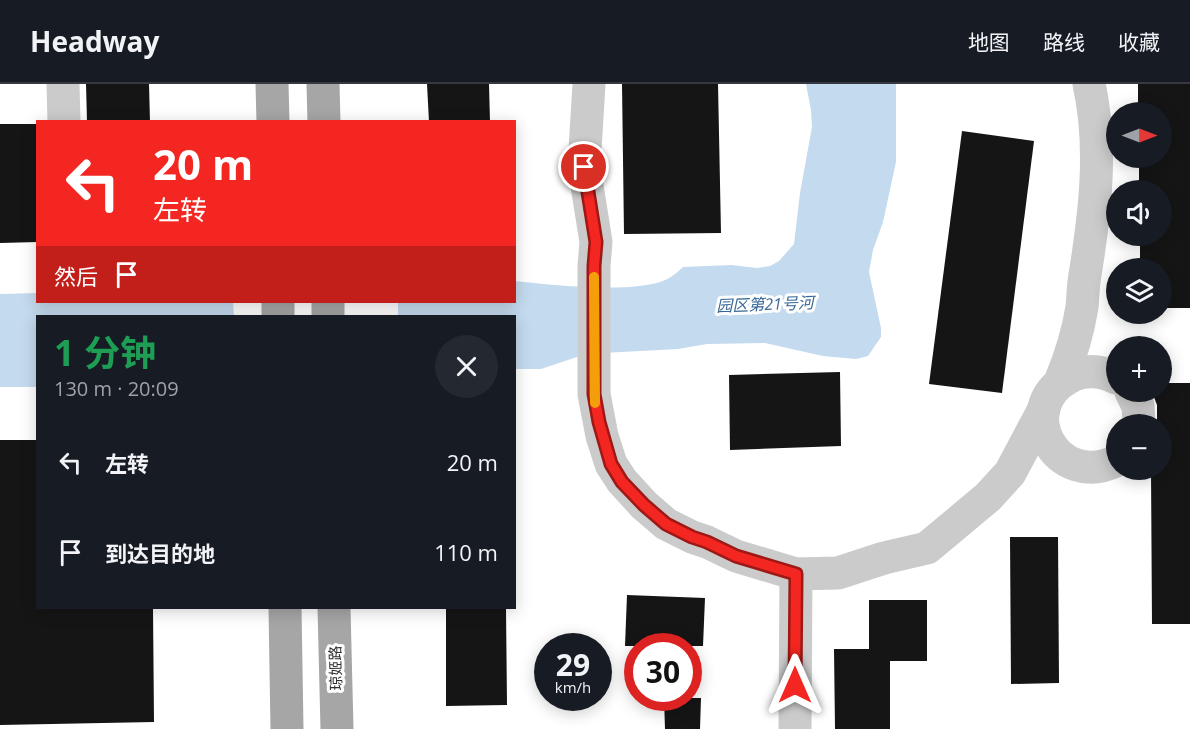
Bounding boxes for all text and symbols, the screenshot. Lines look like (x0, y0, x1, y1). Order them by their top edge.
text: Headway (30, 22, 159, 60)
text: 地图 (968, 28, 1010, 56)
text: 路线 (1043, 28, 1085, 56)
text: 收藏 (1118, 28, 1160, 56)
north arrow (1106, 102, 1172, 168)
map controls (1106, 102, 1172, 480)
text: 20 m (153, 135, 253, 192)
pin (558, 141, 609, 192)
icon: left (54, 144, 132, 222)
icon: arrive (567, 150, 600, 183)
button: sound (1106, 180, 1172, 246)
text: 左转 (153, 191, 207, 228)
icon: arrive (110, 258, 143, 291)
button: layers (1106, 258, 1172, 324)
text: 然后 (54, 261, 98, 291)
water label: 园区第21号河 (716, 291, 817, 317)
text: 1 分钟 (54, 328, 156, 377)
button: close (435, 335, 498, 398)
button: + (1106, 336, 1172, 402)
text: 130 m · 20:09 (54, 375, 179, 402)
button: − (1106, 414, 1172, 480)
icon: left (54, 446, 87, 479)
text: 20 m (447, 447, 498, 477)
text: 左转 (105, 448, 149, 478)
icon: arrive (54, 536, 87, 569)
text: 110 m (434, 537, 498, 567)
text: 到达目的地 (105, 538, 215, 568)
speed limit sign: 30 (624, 633, 702, 711)
text: 29 (556, 644, 590, 685)
street label: 琼姬路 (325, 645, 345, 691)
position arrow (763, 653, 827, 717)
text: km/h (555, 677, 591, 697)

